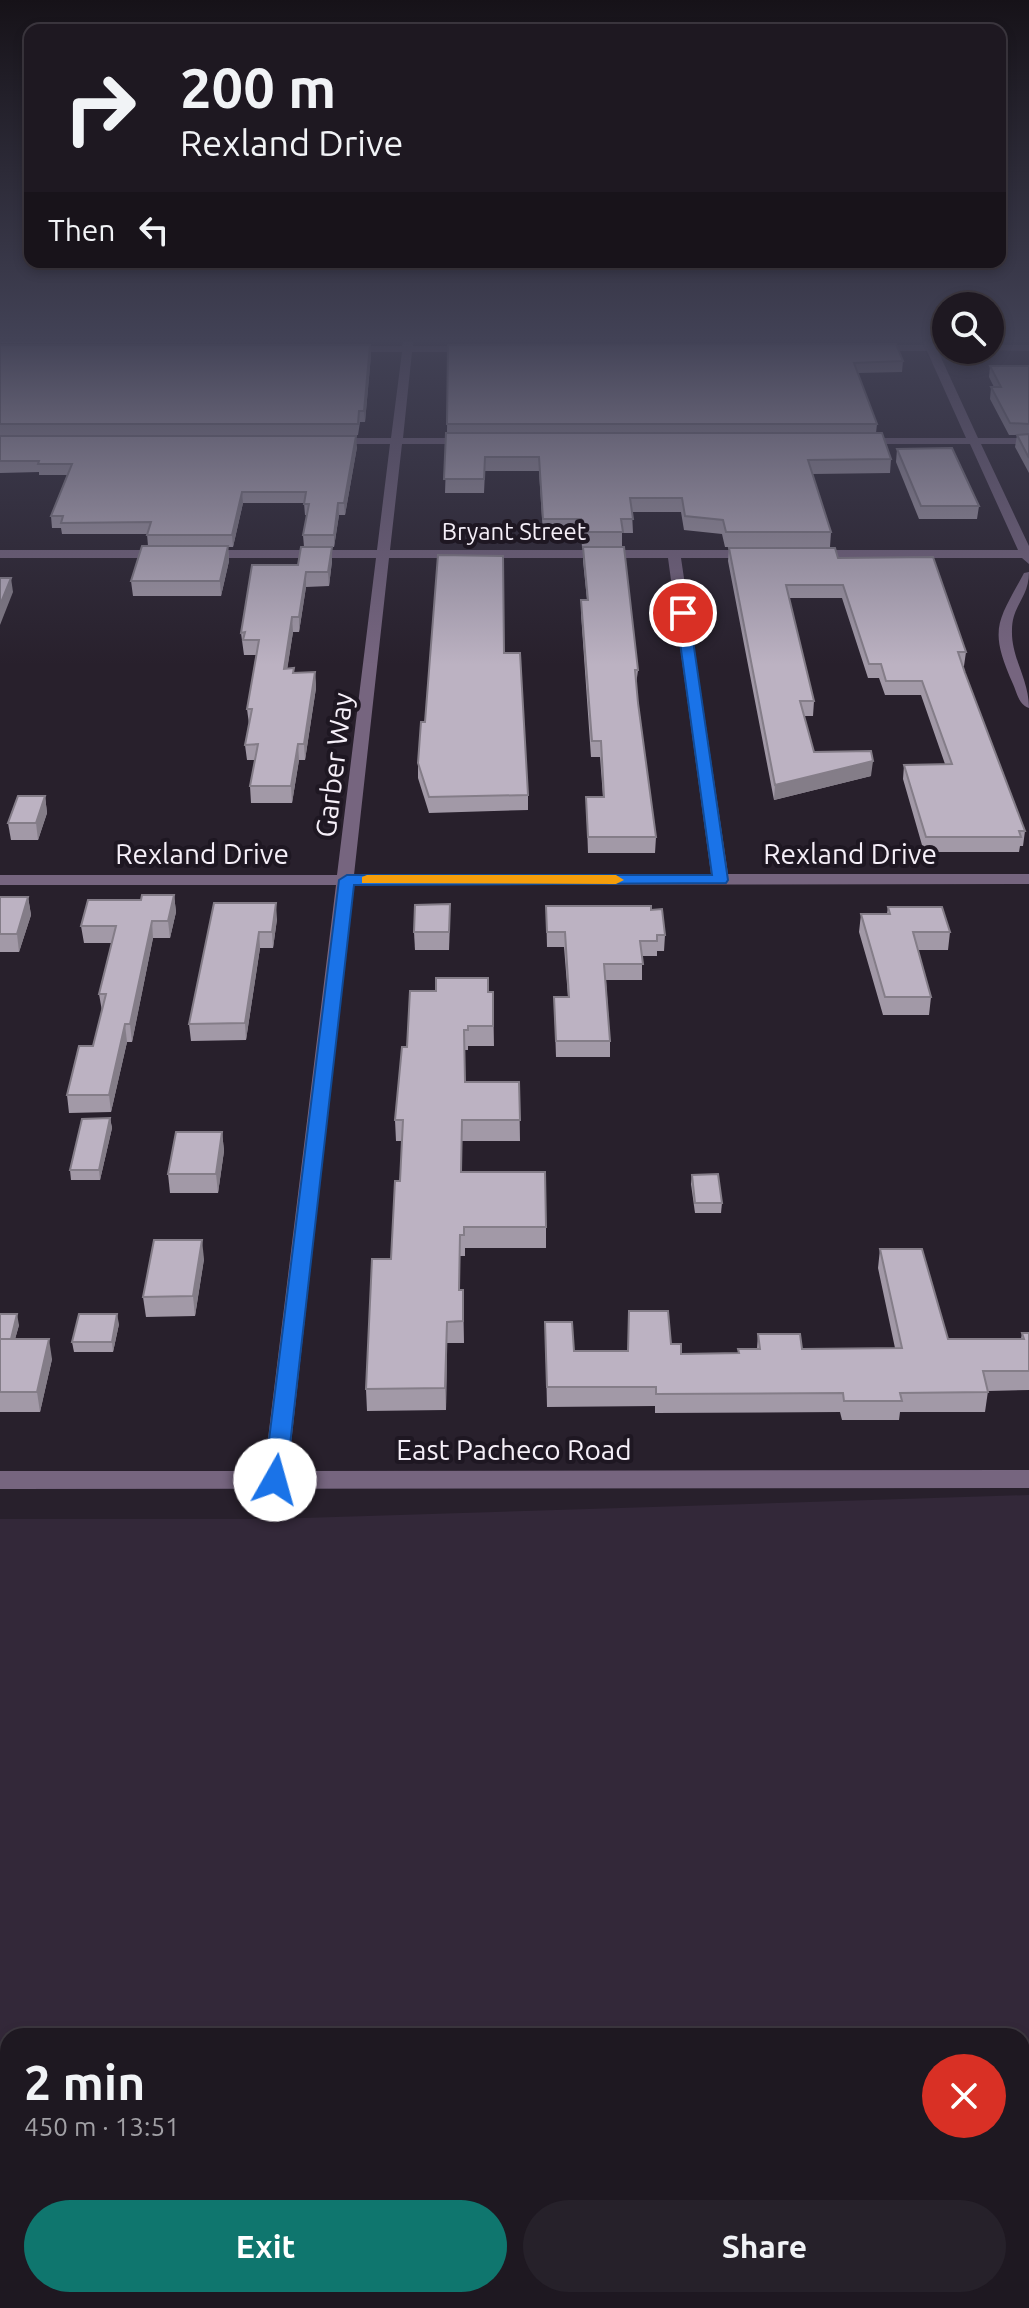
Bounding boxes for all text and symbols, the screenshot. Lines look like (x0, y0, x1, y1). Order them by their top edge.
icon: right (48, 56, 152, 160)
text: 200 m (180, 56, 336, 119)
text: Rexland Drive (180, 122, 403, 163)
icon: left (132, 208, 176, 252)
text: Then (48, 213, 116, 247)
map controls (932, 292, 1004, 364)
button: search (932, 292, 1004, 364)
street label: Bryant Street (442, 518, 587, 545)
pin (649, 579, 717, 647)
icon: arrive (661, 591, 705, 635)
street label: Garber Way (309, 691, 358, 839)
street label: Rexland Drive (115, 838, 289, 869)
street label: Rexland Drive (763, 838, 937, 869)
street label: East Pacheco Road (396, 1434, 632, 1465)
position arrow (233, 1438, 317, 1522)
button: close (922, 2054, 1006, 2138)
text: 2 min (24, 2055, 145, 2109)
text: 450 m · 13:51 (24, 2112, 180, 2141)
button: Exit (24, 2200, 507, 2292)
button: Share (523, 2200, 1006, 2292)

